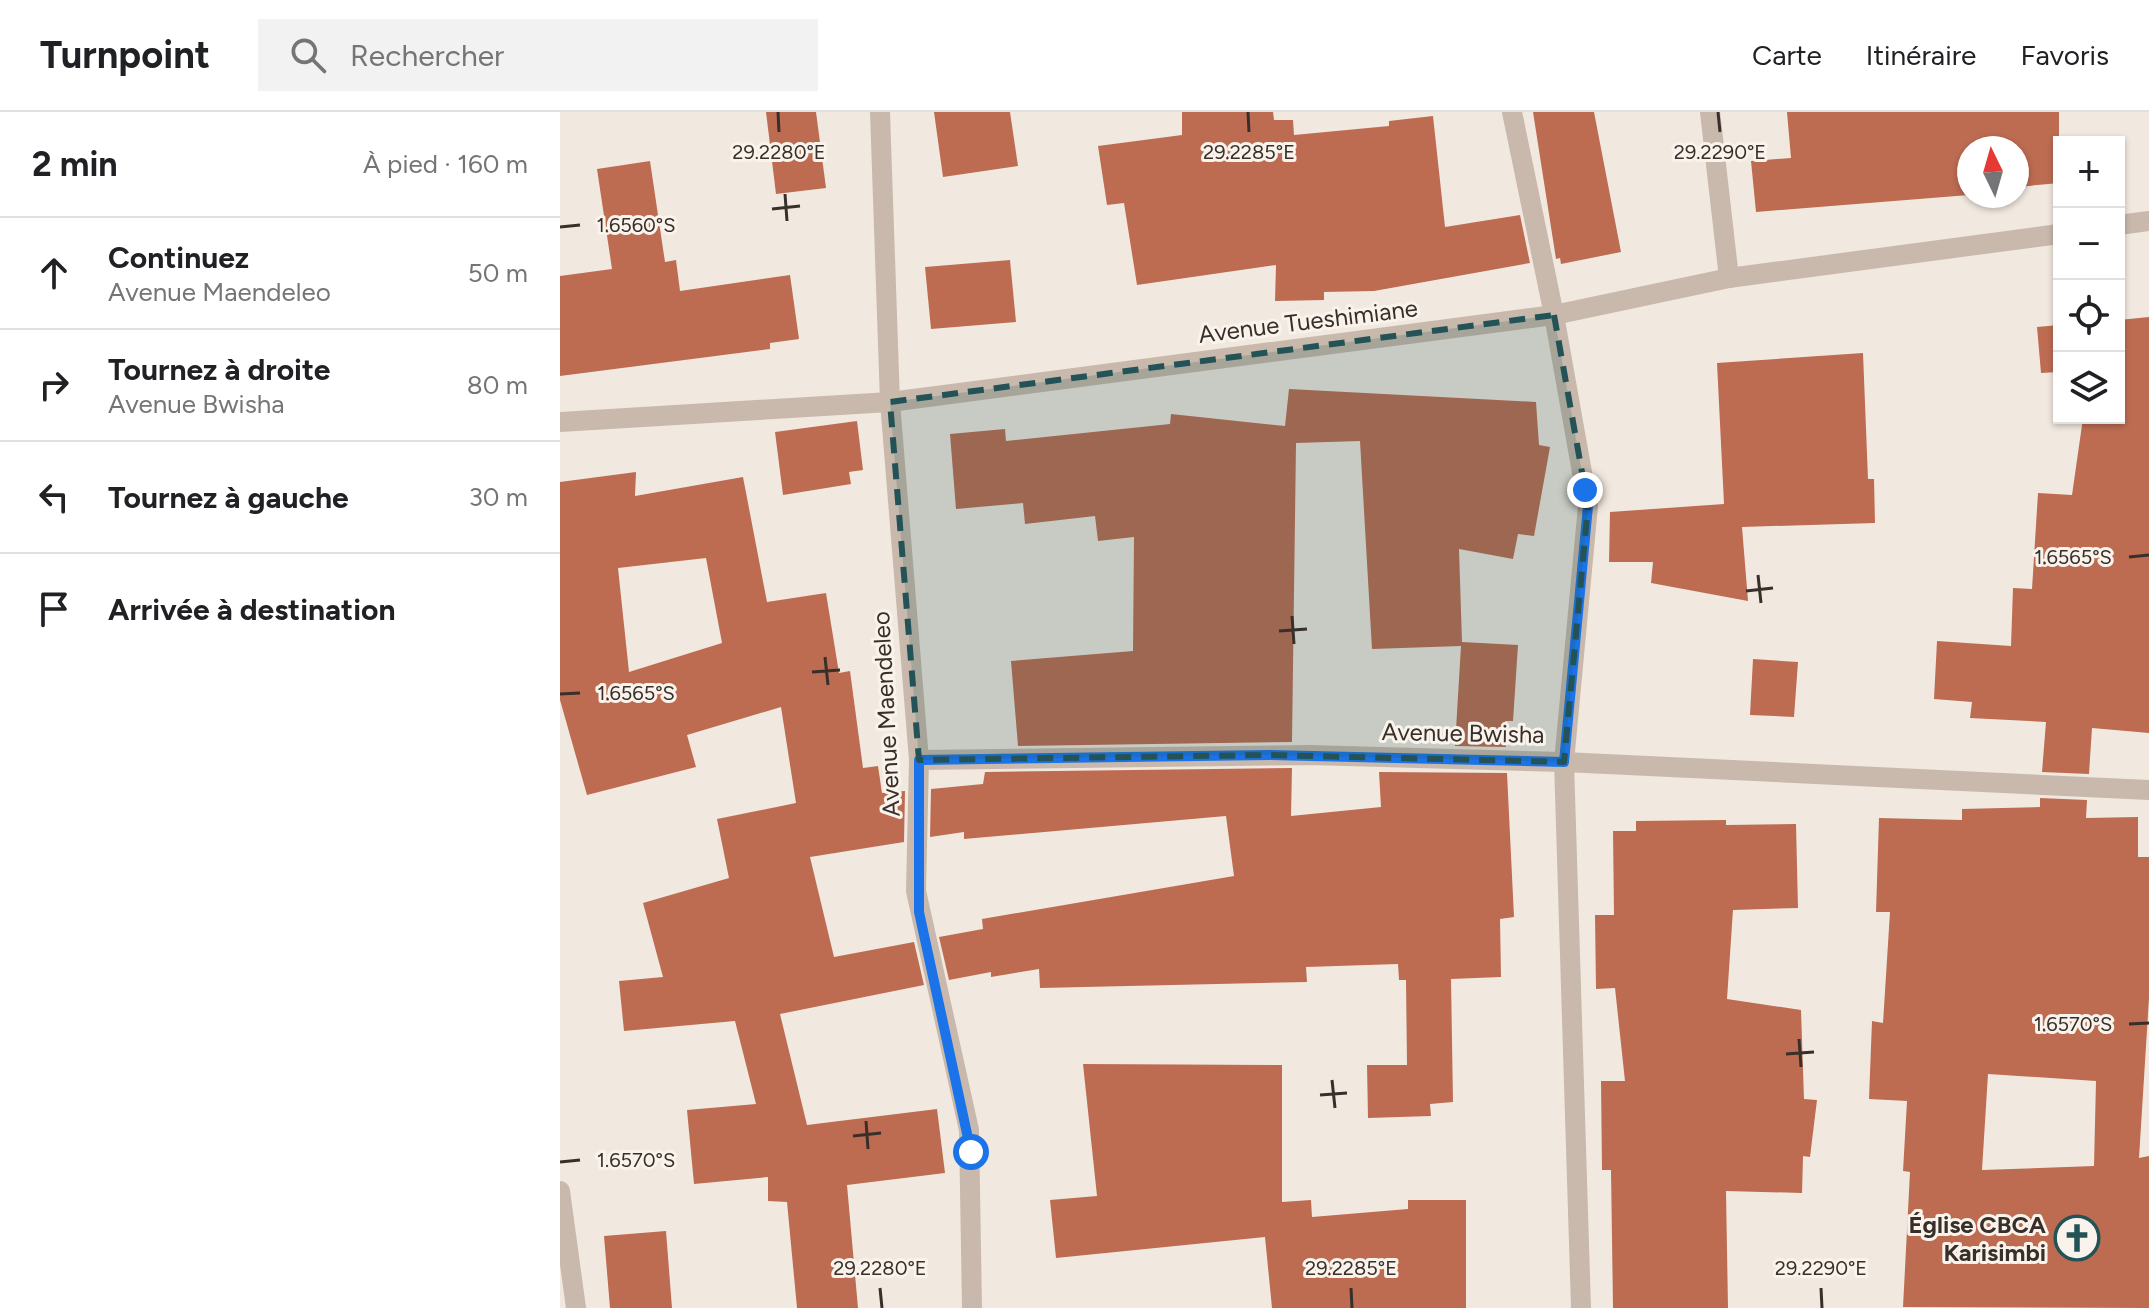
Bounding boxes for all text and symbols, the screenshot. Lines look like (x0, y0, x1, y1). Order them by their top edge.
search box (258, 19, 818, 91)
text: Turnpoint (40, 32, 210, 78)
icon: search (286, 33, 330, 77)
text: Rechercher (350, 37, 504, 74)
text: Carte (1752, 38, 1822, 72)
text: Itinéraire (1866, 38, 1976, 72)
text: Favoris (2020, 38, 2109, 72)
north arrow (1957, 136, 2029, 208)
map controls (2053, 136, 2125, 424)
button: + (2053, 136, 2125, 208)
text: 29.2280°E (732, 140, 826, 164)
text: 29.2285°E (1203, 140, 1295, 164)
text: 29.2290°E (1674, 140, 1766, 164)
text: 2 min (32, 144, 118, 185)
text: À pied · 160 m (363, 148, 528, 180)
button: − (2053, 208, 2125, 280)
text: 1.6560°S (596, 213, 676, 237)
text: Continuez (108, 239, 249, 276)
icon: ahead (32, 251, 76, 295)
text: 50 m (468, 257, 528, 289)
text: Avenue Maendeleo (108, 276, 331, 308)
button: locate (2053, 280, 2125, 352)
street label: Avenue Tueshimiane (1197, 293, 1419, 349)
text: Tournez à droite (108, 351, 330, 388)
button: layers (2053, 352, 2125, 424)
icon: right (32, 363, 76, 407)
text: 80 m (467, 369, 528, 401)
text: Avenue Bwisha (108, 388, 285, 420)
route end (1567, 472, 1603, 508)
icon: left (32, 475, 76, 519)
text: Tournez à gauche (108, 479, 349, 516)
text: 30 m (469, 481, 528, 513)
text: 1.6565°S (2034, 545, 2112, 569)
icon: arrive (32, 587, 76, 631)
text: Arrivée à destination (108, 591, 395, 628)
street label: Avenue Maendeleo (866, 611, 906, 817)
text: 1.6565°S (597, 681, 675, 705)
street label: Avenue Bwisha (1381, 717, 1545, 749)
text: 1.6570°S (2034, 1012, 2112, 1036)
route start (953, 1134, 989, 1170)
text: 1.6570°S (597, 1148, 675, 1172)
place label: Église CBCA Karisimbi (1908, 1210, 2046, 1267)
church icon: Église CBCA Karisimbi (2053, 1214, 2101, 1262)
text: 29.2280°E (833, 1256, 927, 1280)
text: 29.2285°E (1305, 1256, 1397, 1280)
text: 29.2290°E (1775, 1256, 1867, 1280)

